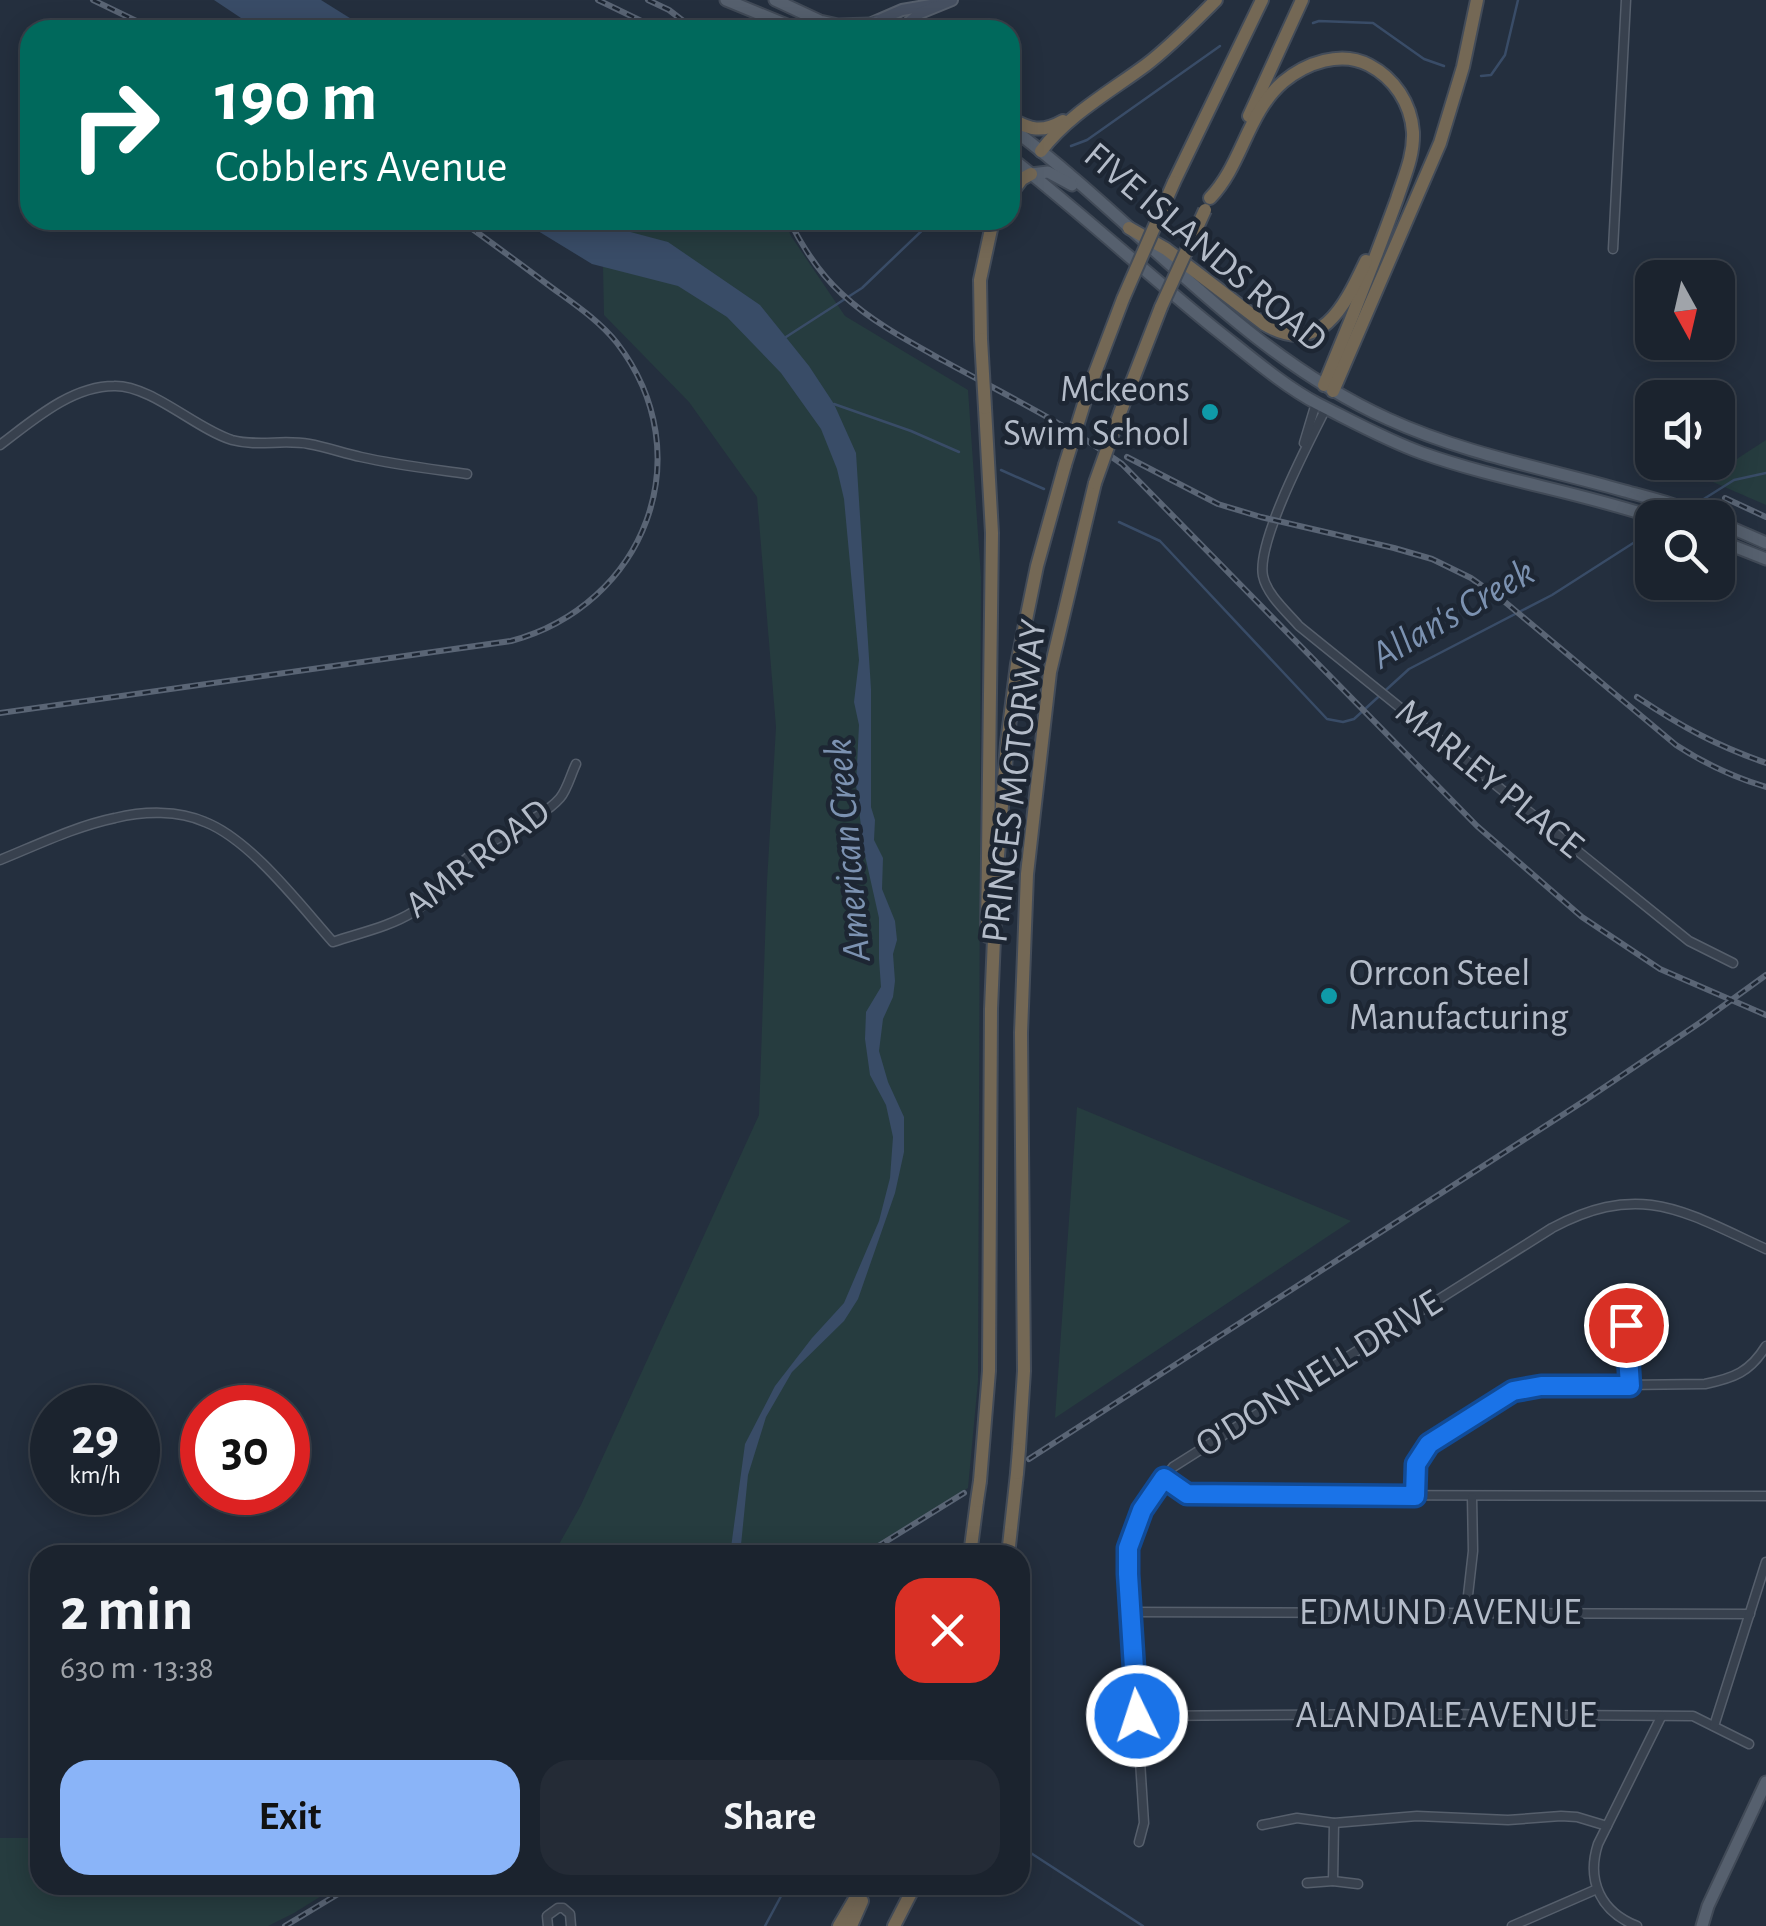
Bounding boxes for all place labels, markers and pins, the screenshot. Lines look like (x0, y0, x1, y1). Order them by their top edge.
place label: Mckeons Swim School (1003, 371, 1190, 453)
marker: Mckeons Swim School (1199, 401, 1221, 423)
place label: Orrcon Steel Manufacturing (1349, 955, 1569, 1037)
marker: Orrcon Steel Manufacturing (1318, 985, 1340, 1007)
pin (1584, 1283, 1669, 1368)

